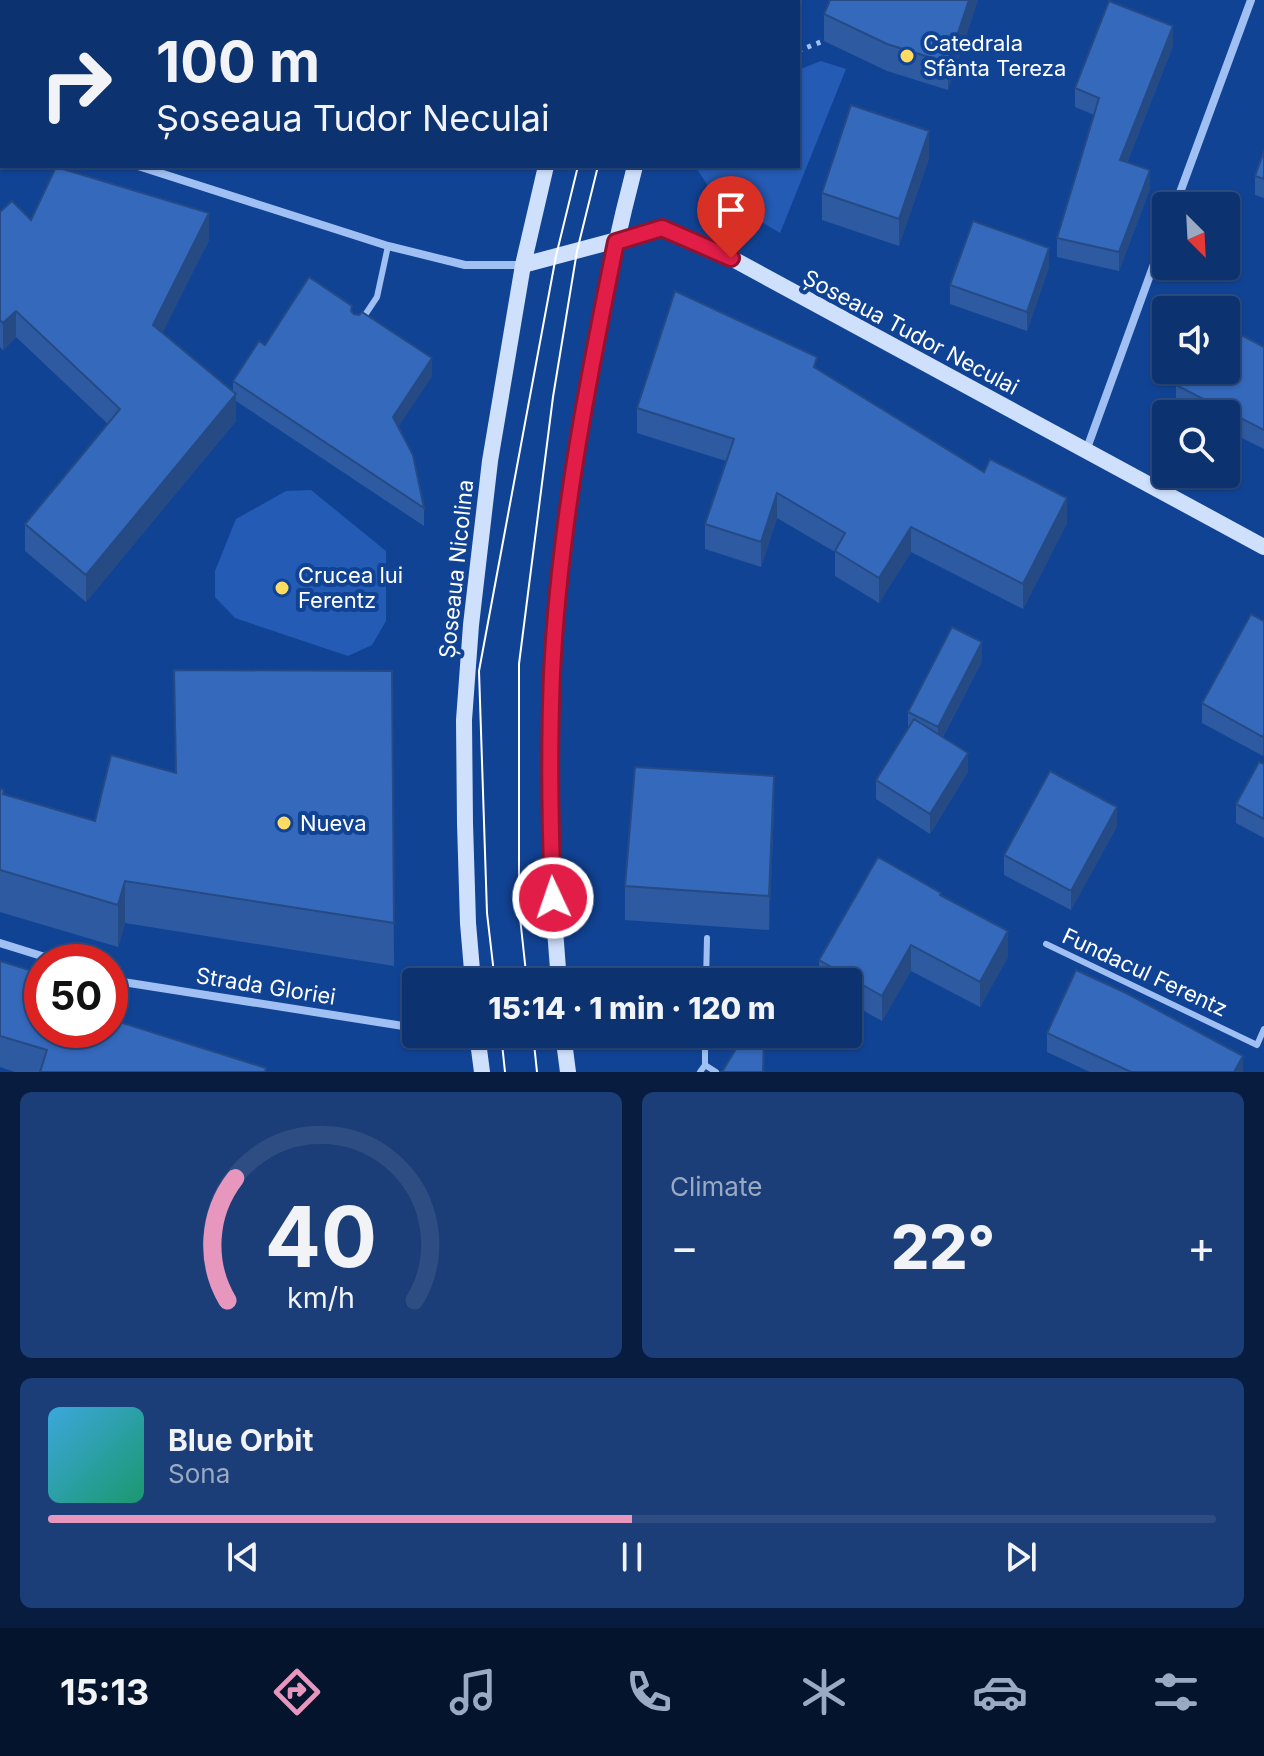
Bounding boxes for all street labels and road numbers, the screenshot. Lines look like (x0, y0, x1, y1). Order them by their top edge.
street label: Șoseaua Tudor Neculai (798, 264, 1023, 401)
street label: Șoseaua Nicolina (434, 478, 479, 660)
street label: Fundacul Ferentz (1058, 922, 1232, 1022)
street label: Strada Gloriei (194, 962, 338, 1010)

